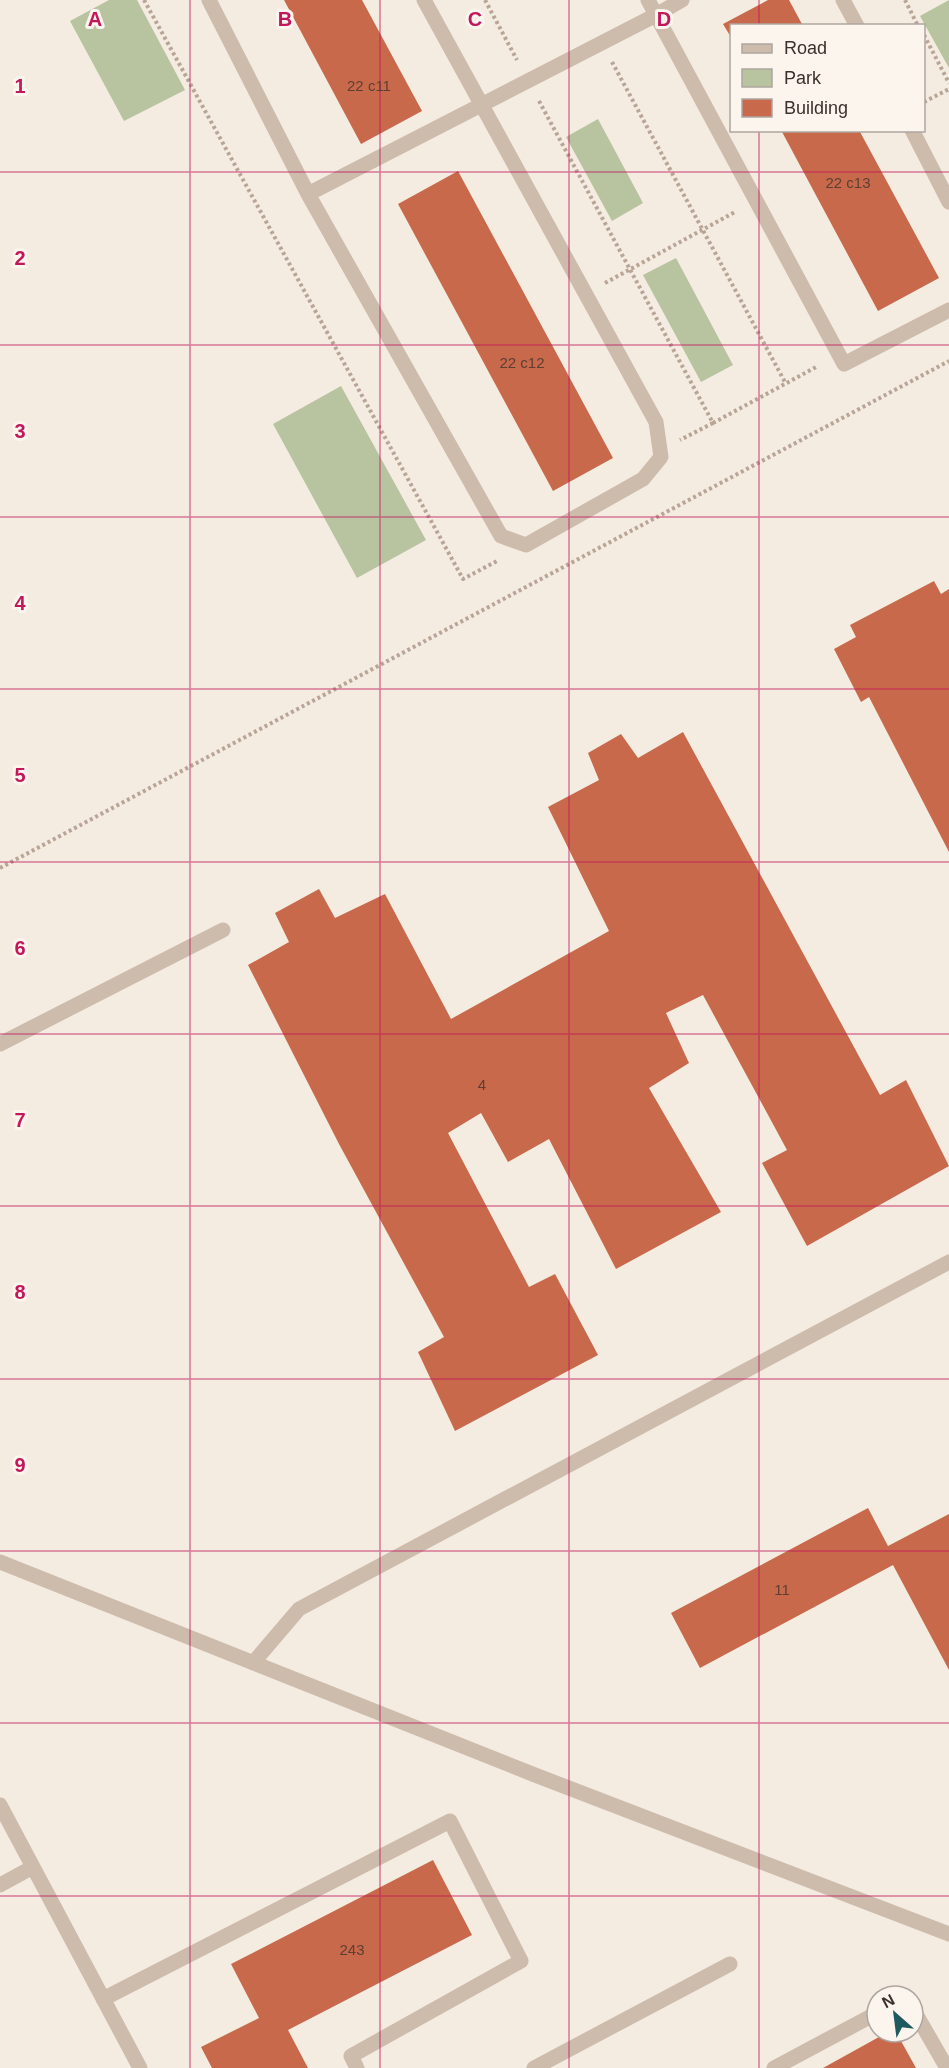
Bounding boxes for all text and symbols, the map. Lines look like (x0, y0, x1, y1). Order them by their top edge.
text: A (88, 8, 102, 30)
text: B (278, 8, 292, 30)
text: C (468, 8, 482, 30)
text: D (657, 8, 671, 30)
legend (730, 24, 925, 132)
text: Road (784, 38, 827, 58)
text: Park (784, 68, 822, 88)
text: 1 (14, 75, 26, 97)
house number: 22 c11 (347, 77, 391, 94)
text: Building (784, 98, 848, 118)
house number: 22 с13 (825, 174, 871, 191)
text: 2 (14, 247, 26, 269)
house number: 22 с12 (499, 354, 545, 371)
text: 3 (14, 420, 26, 442)
text: 4 (14, 592, 26, 614)
text: 5 (14, 764, 26, 786)
text: 6 (14, 937, 26, 959)
house number: 4 (478, 1076, 486, 1093)
text: 7 (14, 1109, 26, 1131)
text: 8 (14, 1281, 26, 1303)
text: 9 (14, 1454, 26, 1476)
house number: 11 (774, 1581, 790, 1598)
house number: 243 (339, 1941, 365, 1958)
north arrow (865, 1984, 925, 2044)
text: N (879, 1991, 897, 2011)

